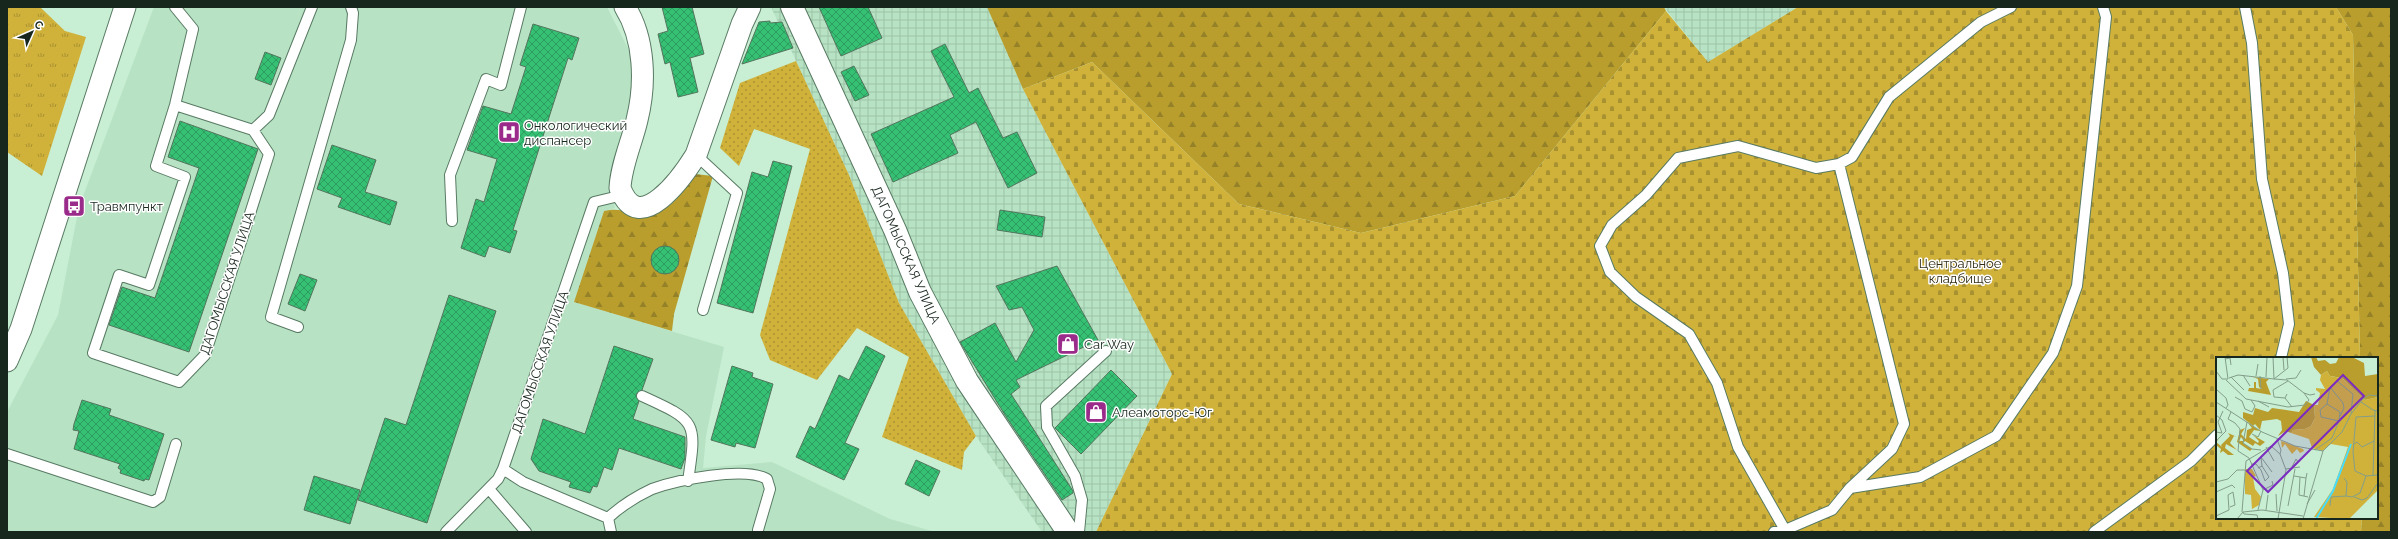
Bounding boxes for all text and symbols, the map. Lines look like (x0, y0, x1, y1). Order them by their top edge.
north arrow (12, 12, 52, 52)
text: С (31, 18, 46, 33)
place label: Онкологический диспансер (524, 118, 627, 148)
hospital icon: Онкологический диспансер (496, 119, 522, 145)
street label: ДАГОМЫССКАЯ УЛИЦА (869, 184, 943, 327)
bus stop icon: Травмпункт (61, 193, 87, 219)
place label: Травмпункт (90, 199, 163, 214)
street label: ДАГОМЫССКАЯ УЛИЦА (197, 209, 257, 356)
park label: Центральное кладбище (1919, 256, 2002, 286)
street label: ДАГОМЫССКАЯ УЛИЦА (509, 289, 571, 435)
shop icon: Car Way (1055, 331, 1081, 357)
place label: Car Way (1084, 337, 1134, 352)
inset map (2216, 357, 2378, 519)
shop icon: Алеамоторс-Юг (1083, 399, 1109, 425)
place label: Алеамоторс-Юг (1112, 405, 1212, 420)

